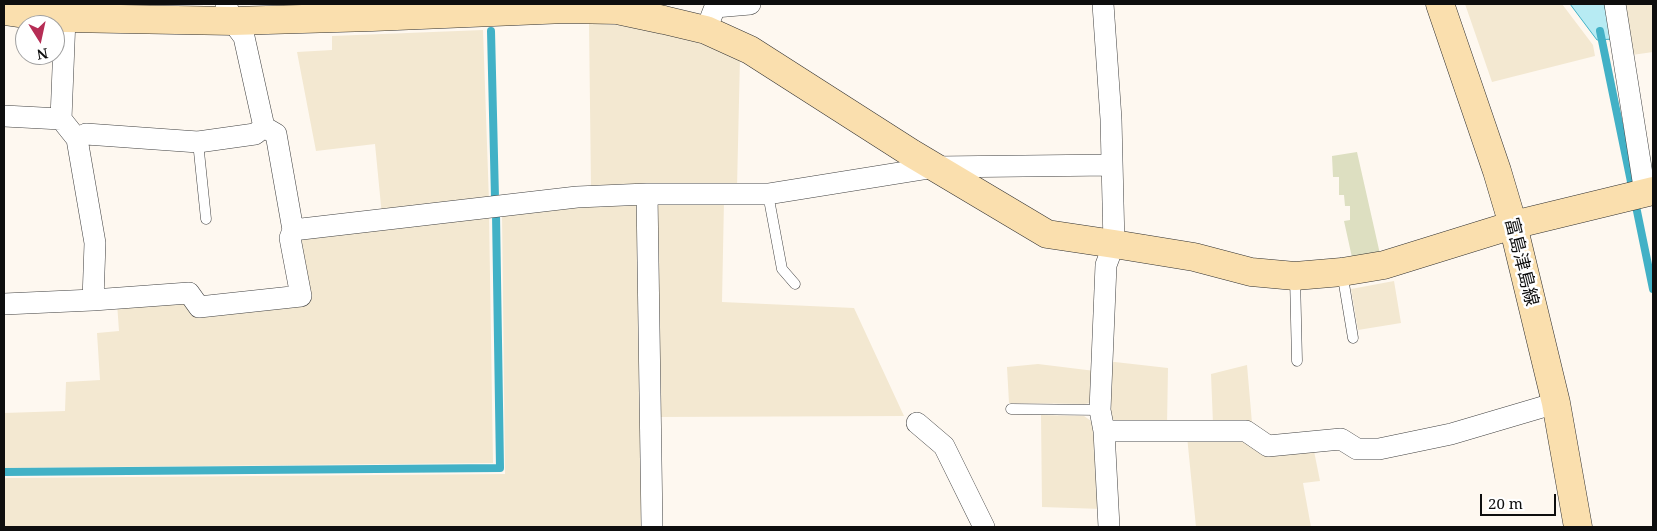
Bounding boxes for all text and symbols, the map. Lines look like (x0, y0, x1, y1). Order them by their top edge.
north arrow (15, 15, 65, 65)
text: N (35, 44, 50, 65)
street label: 富島津島線 (1500, 216, 1542, 308)
scale bar (1482, 484, 1558, 516)
text: 20 m (1488, 493, 1523, 513)

